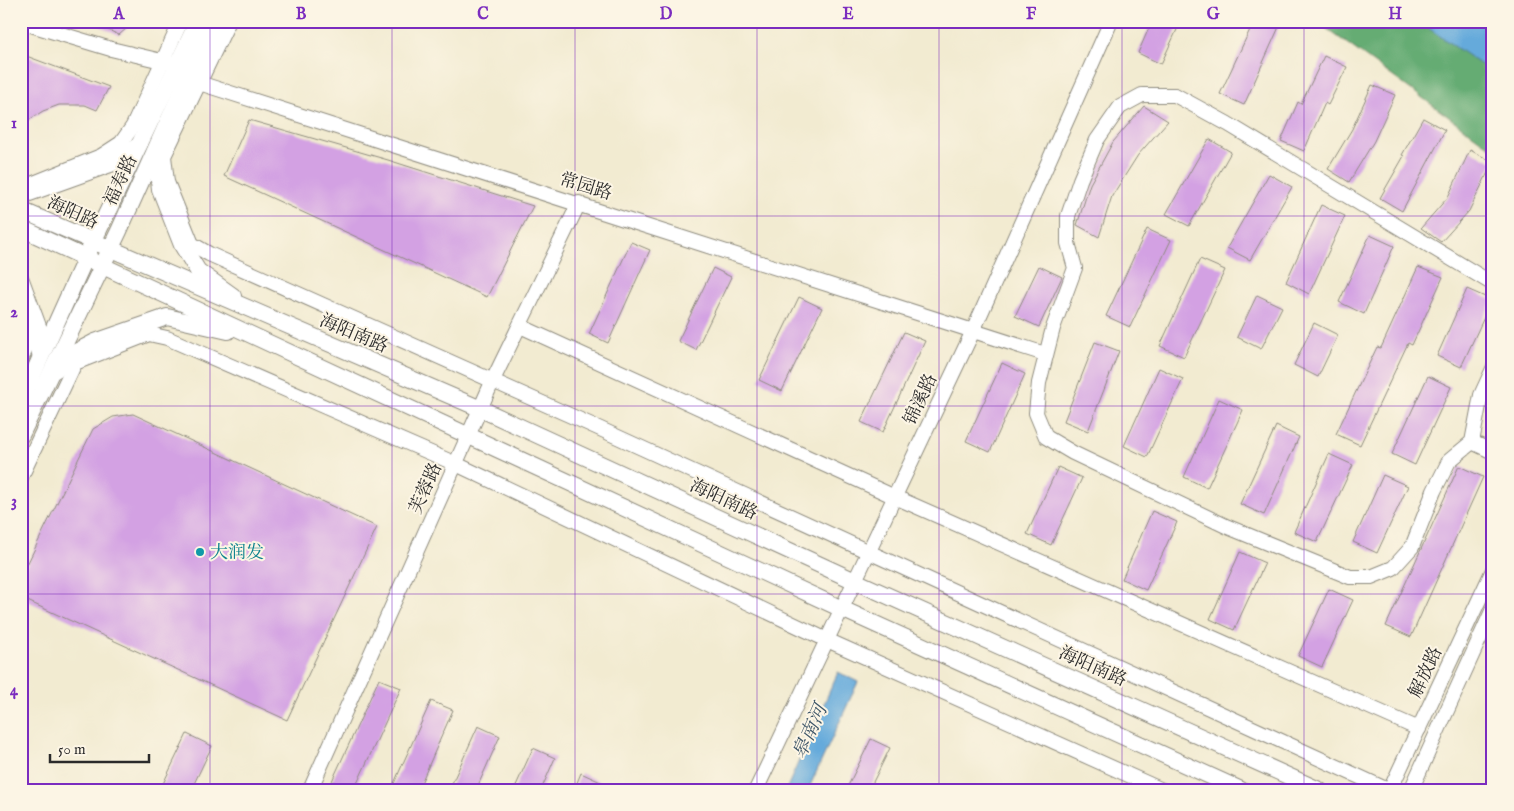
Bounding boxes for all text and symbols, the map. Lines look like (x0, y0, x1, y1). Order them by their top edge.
text: A (113, 5, 126, 25)
text: B (296, 5, 307, 25)
text: C (477, 5, 489, 25)
text: D (660, 5, 673, 25)
text: E (842, 5, 854, 25)
text: F (1026, 5, 1037, 25)
text: G (1207, 5, 1220, 25)
text: H (1388, 5, 1402, 25)
text: 1 (11, 114, 17, 134)
street label: 福寿路 (100, 151, 143, 210)
street label: 常园路 (556, 169, 615, 206)
street label: 海阳路 (43, 192, 102, 235)
text: 2 (10, 303, 18, 323)
street label: 海阳南路 (316, 310, 391, 359)
street label: 锦溪路 (900, 370, 943, 429)
street label: 芙蓉路 (405, 459, 448, 518)
street label: 海阳南路 (686, 475, 761, 526)
text: 3 (11, 492, 17, 512)
place label: 大润发 (210, 542, 264, 565)
marker: 大润发 (194, 546, 206, 558)
street label: 海阳南路 (1055, 642, 1130, 693)
street label: 解放路 (1405, 643, 1448, 702)
text: 4 (10, 681, 19, 701)
water label: 皋南河 (788, 698, 835, 763)
scale bar (50, 731, 149, 763)
text: 50 m (58, 740, 86, 759)

